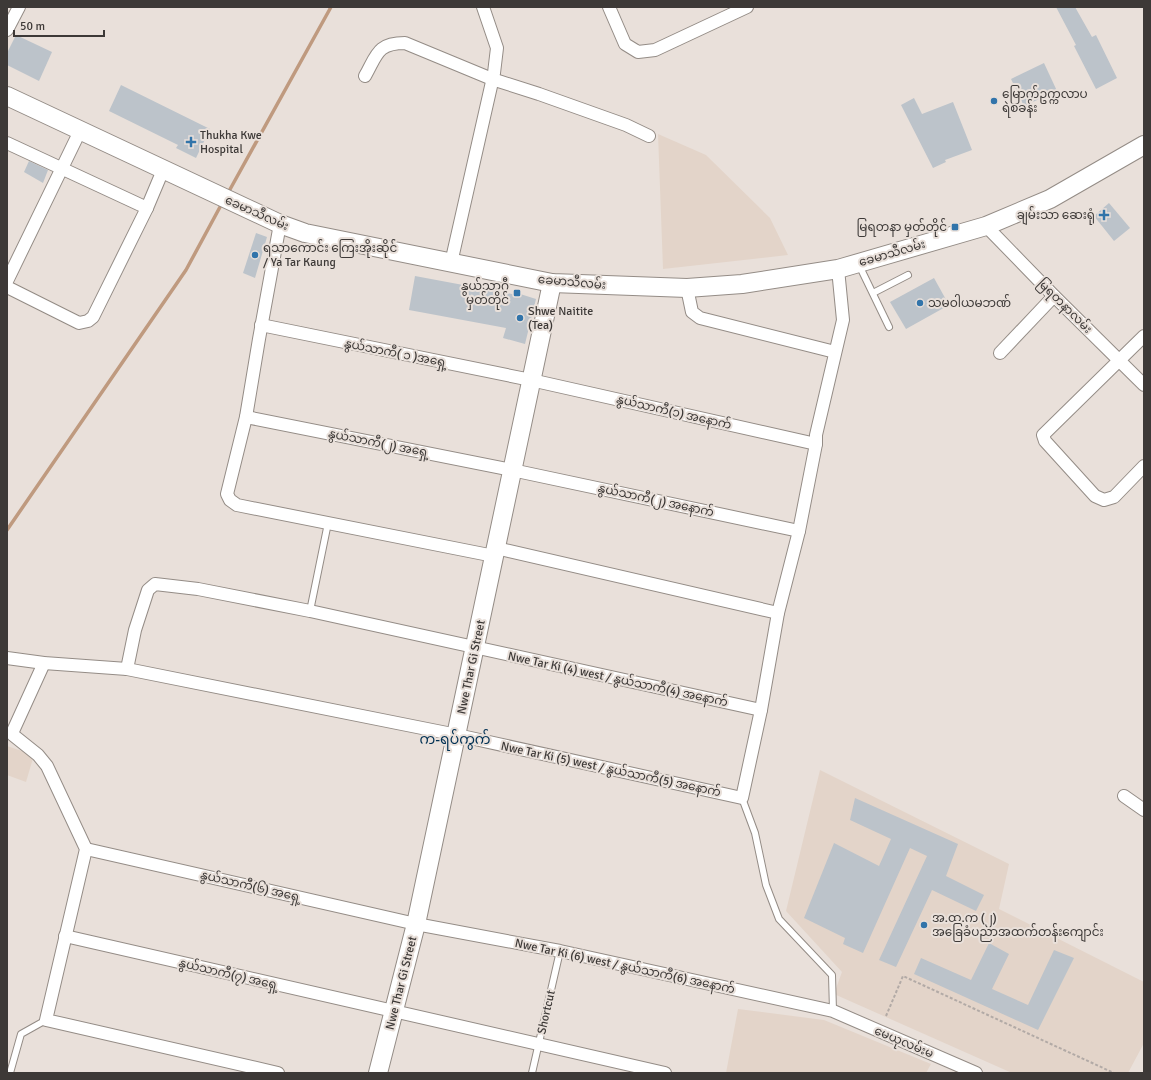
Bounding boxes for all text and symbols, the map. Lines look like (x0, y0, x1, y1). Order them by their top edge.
scale bar (14, 12, 104, 38)
text: 50 m (20, 19, 45, 34)
place label: မြောက်ဥက္ကလာပ ရဲစခန်း (1002, 85, 1088, 118)
marker: မြောက်ဥက္ကလာပ ရဲစခန်း (989, 96, 999, 106)
place label: Thukha Kwe Hospital (200, 128, 262, 157)
marker: Thukha Kwe Hospital (185, 136, 197, 148)
street label: ခေမာသီလမ်း (222, 191, 292, 234)
place label: ချမ်းသာ ဆေးရုံ (1017, 206, 1095, 225)
marker: ချမ်းသာ ဆေးရုံ (1098, 209, 1110, 221)
place label: မြရတနာ မှတ်တိုင် (857, 218, 947, 237)
marker: မြရတနာ မှတ်တိုင် (950, 222, 960, 232)
street label: ခေမာသီလမ်း (857, 235, 927, 270)
place label: ရသာကောင်း ကြေးအိုးဆိုင် / Ya Tar Kaung (263, 239, 398, 270)
marker: ရသာကောင်း ကြေးအိုးဆိုင် / Ya Tar Kaung (250, 250, 260, 260)
street label: ခေမာသီလမ်း (537, 270, 607, 293)
street label: မြရတနာလမ်း (1033, 275, 1096, 338)
place label: နွယ်သာဂီ မှတ်တိုင် (461, 277, 509, 310)
marker: နွယ်သာဂီ မှတ်တိုင် (512, 288, 522, 298)
place label: သမဝါယမဘဏ် (928, 294, 1011, 311)
marker: သမဝါယမဘဏ် (915, 298, 925, 308)
place label: Shwe Naitite (Tea) (528, 304, 593, 333)
marker: Shwe Naitite (Tea) (515, 313, 525, 323)
street label: နွယ်သာကီ( ၁ )အရှေ့ (343, 334, 450, 373)
street label: နွယ်သာကီ(၁) အနောက် (614, 390, 733, 435)
street label: နွယ်သာကီ(၂) အရှေ့ (327, 424, 432, 463)
street label: နွယ်သာကီ(၂) အနောက် (596, 479, 716, 522)
street label: Nwe Thar Gi Street (454, 619, 489, 715)
street label: Nwe Tar Ki (4) west / နွယ်သာကီ(4) အနောက် (506, 647, 730, 712)
district label: က-ရပ်ကွက် (419, 729, 491, 751)
street label: Nwe Tar Ki (5) west / နွယ်သာကီ(5) အနောက် (499, 737, 723, 802)
street label: နွယ်သာကီ(၆) အရှေ့ (198, 866, 304, 908)
place label: အ.ထ.က (၂) အခြေခံပညာအထက်တန်းကျောင်း (932, 911, 1104, 942)
marker: အ.ထ.က (၂) အခြေခံပညာအထက်တန်းကျောင်း (919, 920, 929, 930)
street label: Nwe Tar Ki (6) west / နွယ်သာကီ(6) အနောက် (513, 934, 737, 999)
street label: Nwe Thar Gi Street (383, 935, 420, 1031)
street label: နွယ်သာကီ(၇) အရှေ့ (177, 954, 282, 995)
street label: Shortcut (534, 989, 559, 1036)
street label: မေယုလမ်းမ (871, 1021, 936, 1064)

